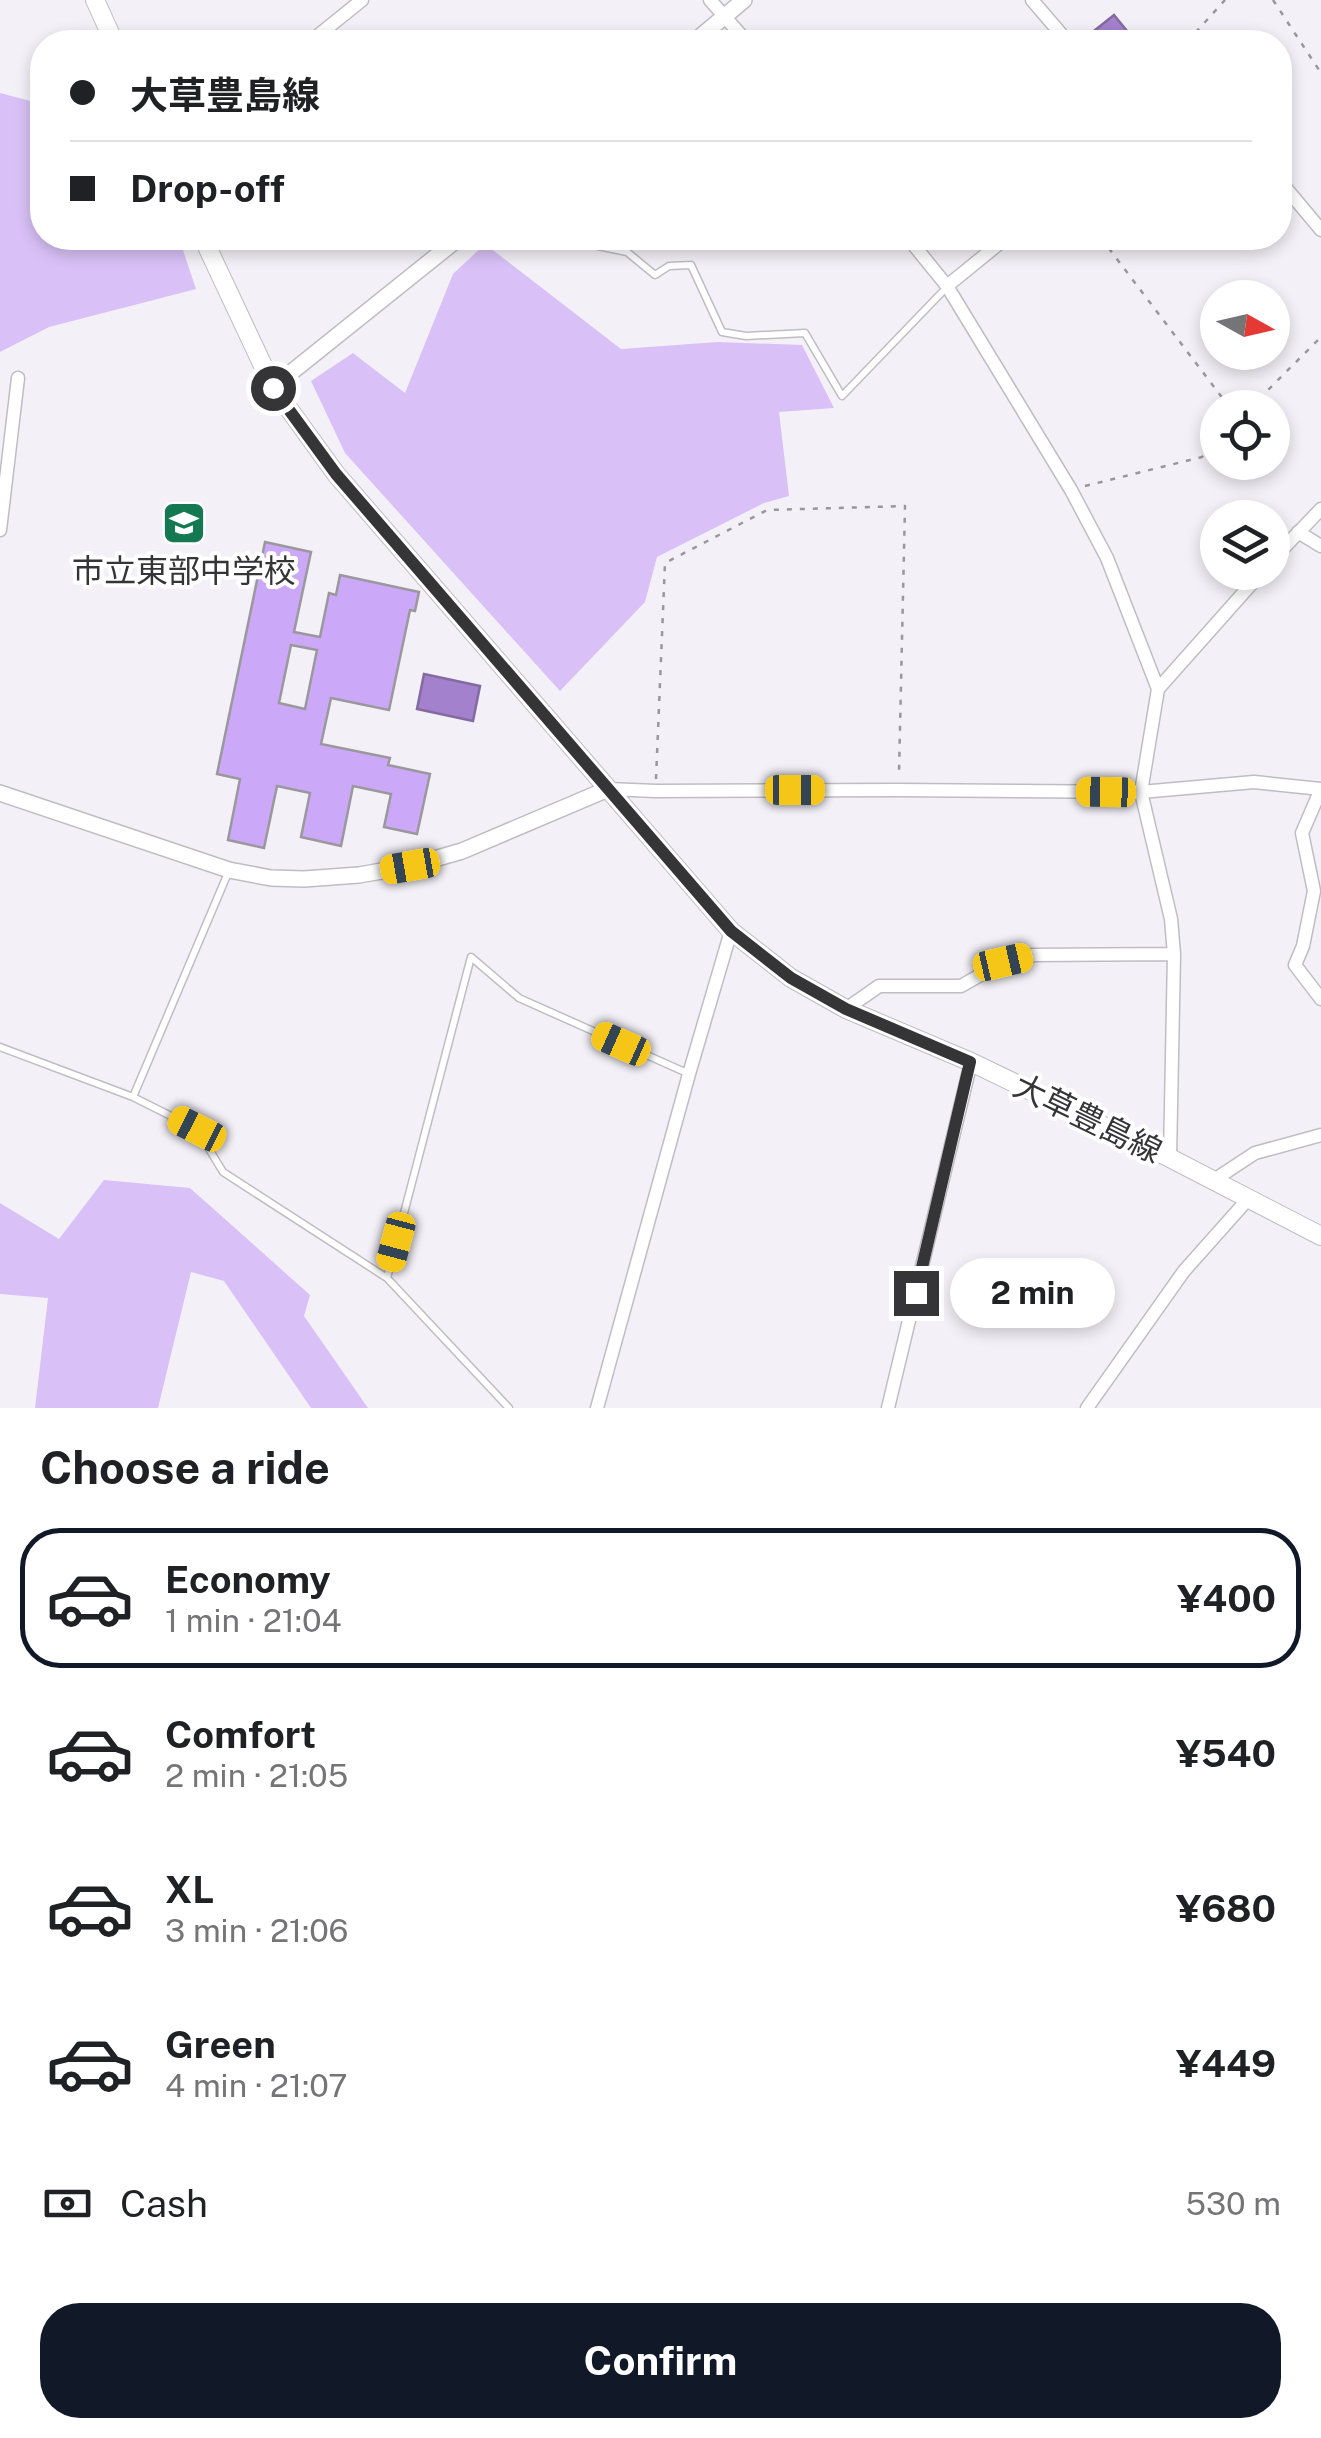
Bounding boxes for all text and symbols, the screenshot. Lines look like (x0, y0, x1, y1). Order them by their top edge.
text: 大草豊島線 (130, 73, 320, 118)
text: Drop-off (130, 166, 285, 211)
north arrow (1200, 280, 1290, 370)
map controls (1200, 280, 1290, 590)
route start (251, 366, 296, 411)
button: locate (1200, 390, 1290, 480)
school or university icon: 市立東部中学校 (161, 500, 207, 546)
button: layers (1200, 500, 1290, 590)
place label: 市立東部中学校 (72, 552, 296, 589)
car (765, 775, 825, 805)
car (1076, 776, 1136, 808)
car (378, 846, 442, 886)
car (970, 941, 1036, 983)
car (587, 1018, 655, 1070)
street label: 大草豊島線 (1008, 1066, 1168, 1170)
car (163, 1102, 231, 1156)
car (374, 1209, 418, 1275)
callout: 2 min (951, 1258, 1116, 1328)
route end (894, 1271, 939, 1316)
text: 2 min (991, 1274, 1074, 1311)
text: Choose a ride (40, 1441, 330, 1494)
icon: car (45, 1553, 135, 1643)
text: Economy (165, 1557, 331, 1602)
text: ¥400 (1177, 1576, 1276, 1621)
text: 1 min · 21:04 (165, 1602, 342, 1639)
icon: car (45, 1708, 135, 1798)
text: Comfort (165, 1712, 316, 1757)
text: ¥540 (1176, 1731, 1276, 1776)
text: 2 min · 21:05 (165, 1757, 348, 1794)
icon: car (45, 1863, 135, 1953)
text: XL (165, 1867, 214, 1912)
text: ¥680 (1176, 1886, 1276, 1931)
text: 3 min · 21:06 (165, 1912, 349, 1949)
icon: car (45, 2018, 135, 2108)
text: Green (165, 2022, 276, 2067)
text: ¥449 (1176, 2041, 1276, 2086)
text: 4 min · 21:07 (165, 2067, 347, 2104)
icon: cash (40, 2176, 95, 2231)
text: Cash (120, 2181, 208, 2226)
text: 530 m (1186, 2185, 1281, 2222)
button: Confirm (40, 2303, 1281, 2418)

